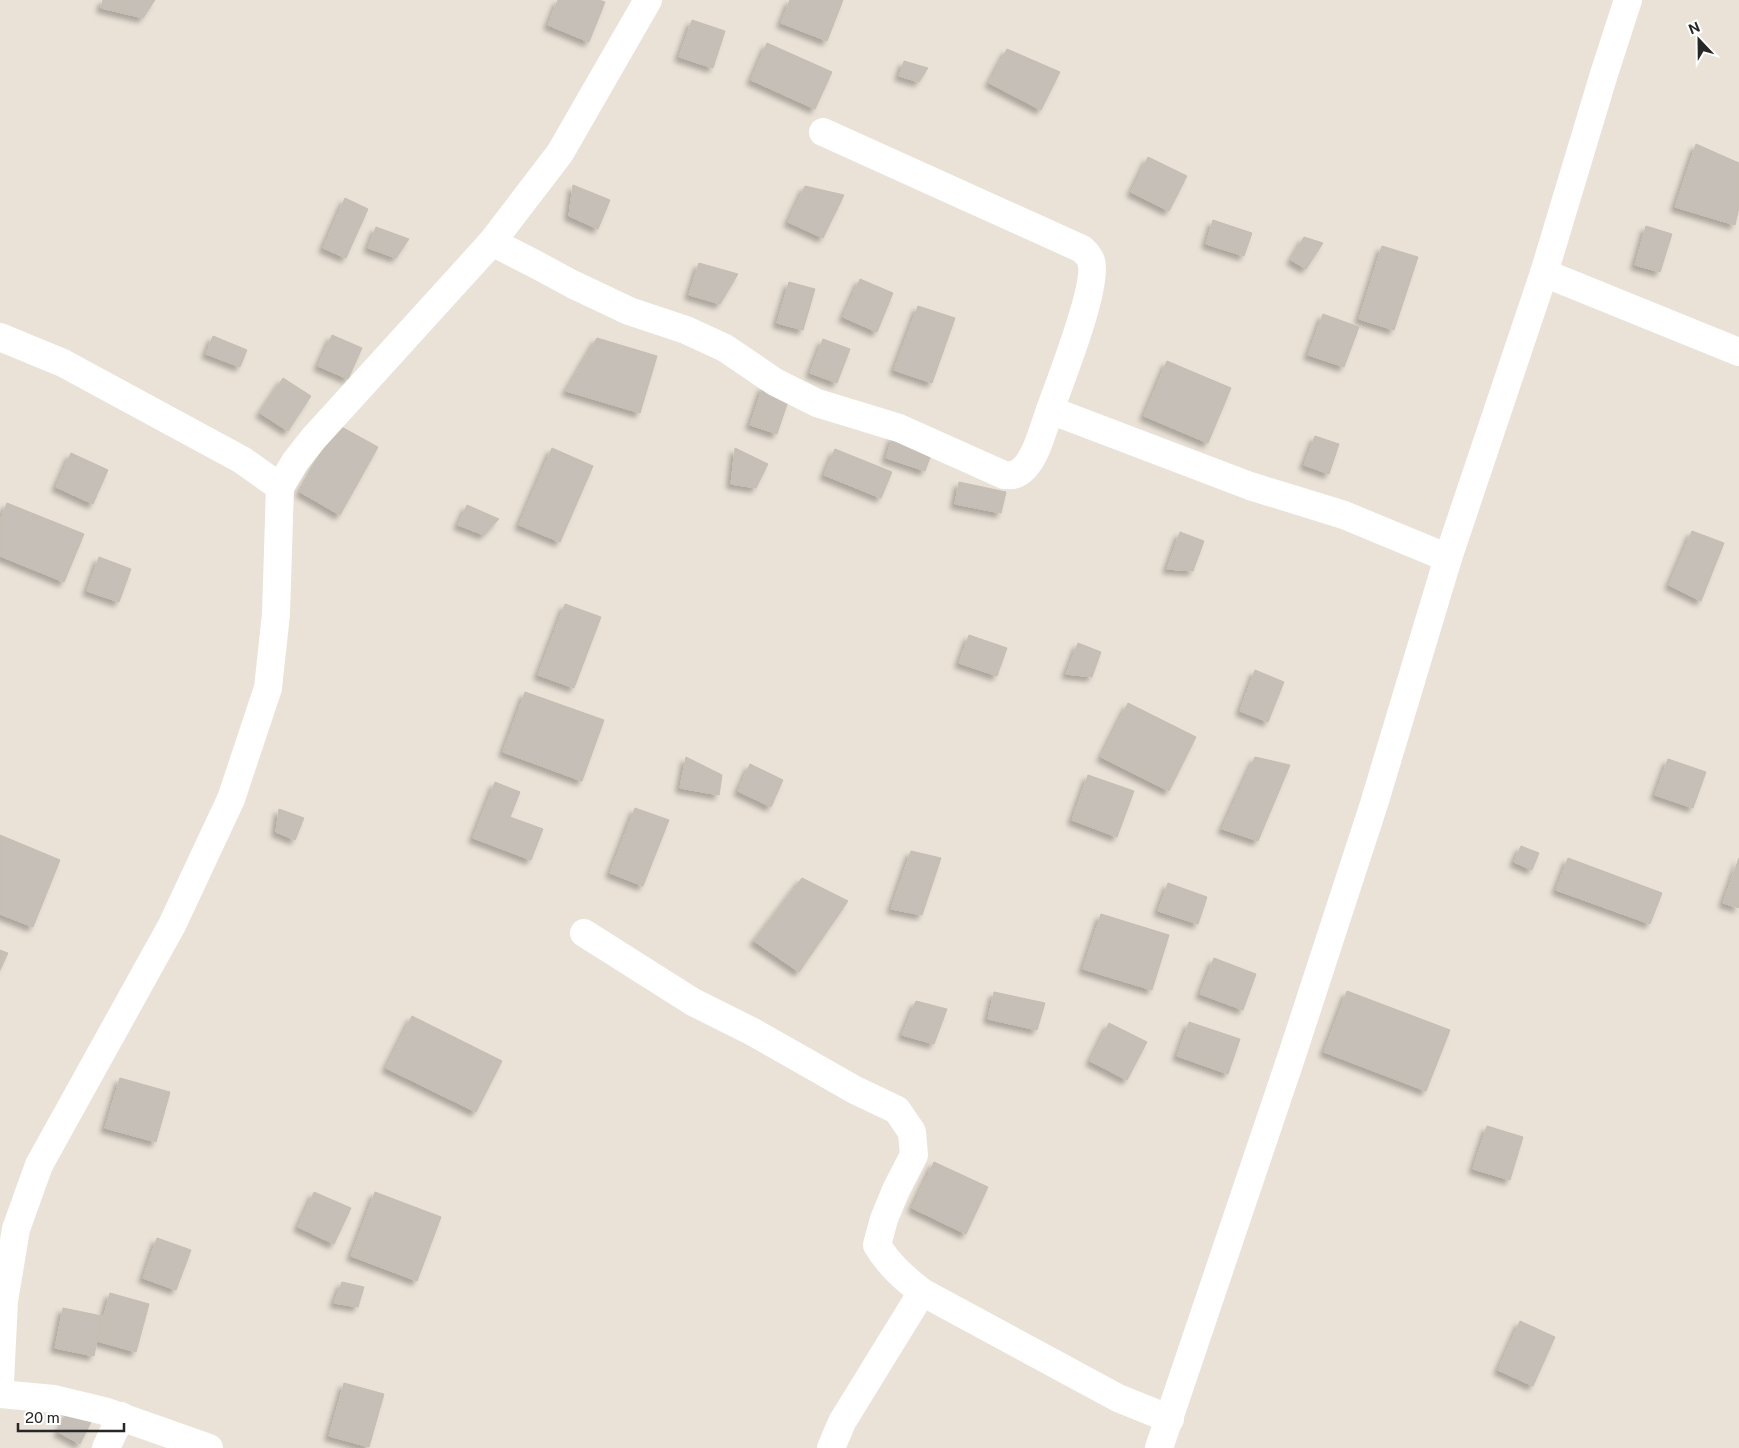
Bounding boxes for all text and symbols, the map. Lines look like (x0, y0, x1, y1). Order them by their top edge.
north arrow (1674, 15, 1724, 65)
text: N (1686, 18, 1702, 37)
scale bar (18, 1400, 124, 1432)
text: 20 m (25, 1409, 60, 1426)

